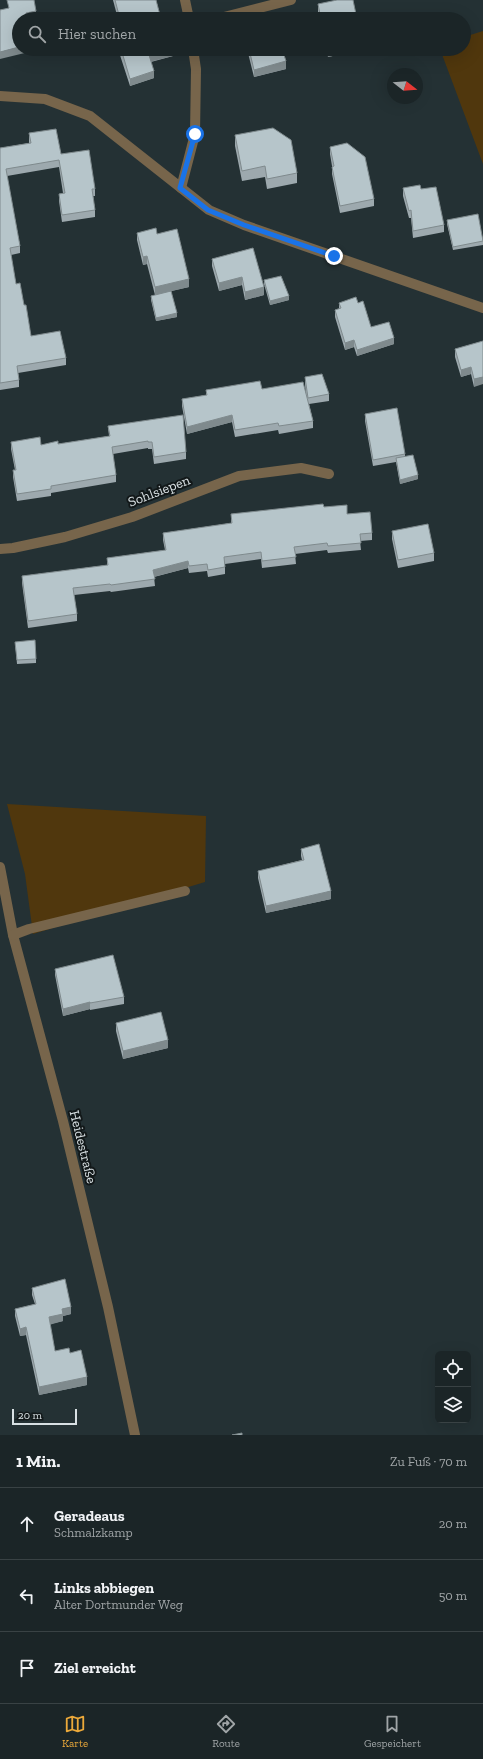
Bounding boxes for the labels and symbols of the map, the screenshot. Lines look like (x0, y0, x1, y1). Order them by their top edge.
north arrow (387, 68, 423, 104)
route start (186, 125, 204, 143)
route end (325, 247, 343, 265)
street label: Sohlsiepen (126, 471, 192, 511)
street label: Heidestraße (66, 1109, 100, 1186)
scale bar (12, 1407, 77, 1426)

